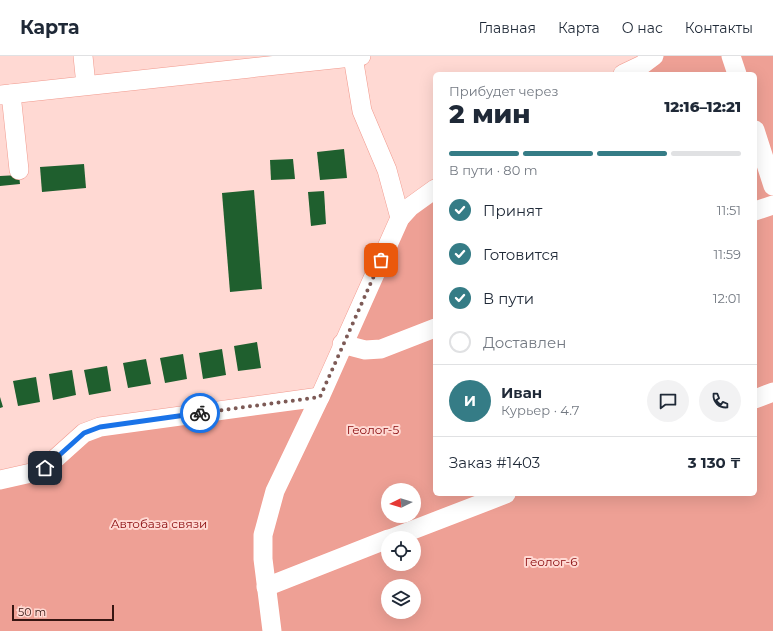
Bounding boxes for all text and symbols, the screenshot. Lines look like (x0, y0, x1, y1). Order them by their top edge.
text: Карта (20, 16, 80, 39)
text: Главная (478, 19, 536, 37)
text: Карта (558, 19, 600, 37)
text: О нас (622, 19, 663, 37)
text: Контакты (685, 19, 753, 37)
text: Прибудет через (449, 83, 558, 99)
text: 12:16–12:21 (664, 97, 741, 116)
text: 2 мин (449, 98, 531, 130)
text: В пути · 80 m (449, 162, 537, 178)
icon: check (449, 199, 471, 221)
text: Принят (483, 201, 542, 220)
text: 11:51 (717, 202, 741, 218)
pin (364, 243, 398, 277)
icon: check (449, 243, 471, 265)
text: Готовится (483, 245, 559, 264)
text: 11:59 (714, 246, 741, 262)
icon: bag (370, 249, 392, 271)
icon: check (449, 287, 471, 309)
text: В пути (483, 289, 534, 308)
text: 12:01 (713, 290, 741, 306)
text: Доставлен (483, 333, 566, 352)
button: chat (647, 380, 689, 422)
button: phone (699, 380, 741, 422)
text: Иван (501, 383, 542, 402)
text: И (464, 391, 476, 410)
courier (180, 393, 220, 433)
icon: bike (189, 402, 211, 424)
text: Курьер · 4.7 (501, 402, 579, 418)
park label: Геолог-5 (347, 422, 399, 437)
pin (28, 451, 62, 485)
text: Заказ #1403 (449, 453, 540, 472)
text: 3 130 ₸ (688, 453, 741, 472)
icon: home (34, 457, 56, 479)
north arrow (381, 483, 421, 523)
map controls (381, 483, 421, 619)
park label: Автобаза связи (111, 516, 207, 531)
button: locate (381, 531, 421, 571)
park label: Геолог-6 (524, 554, 578, 569)
button: layers (381, 579, 421, 619)
scale bar (12, 603, 114, 622)
text: 50 m (18, 605, 46, 619)

